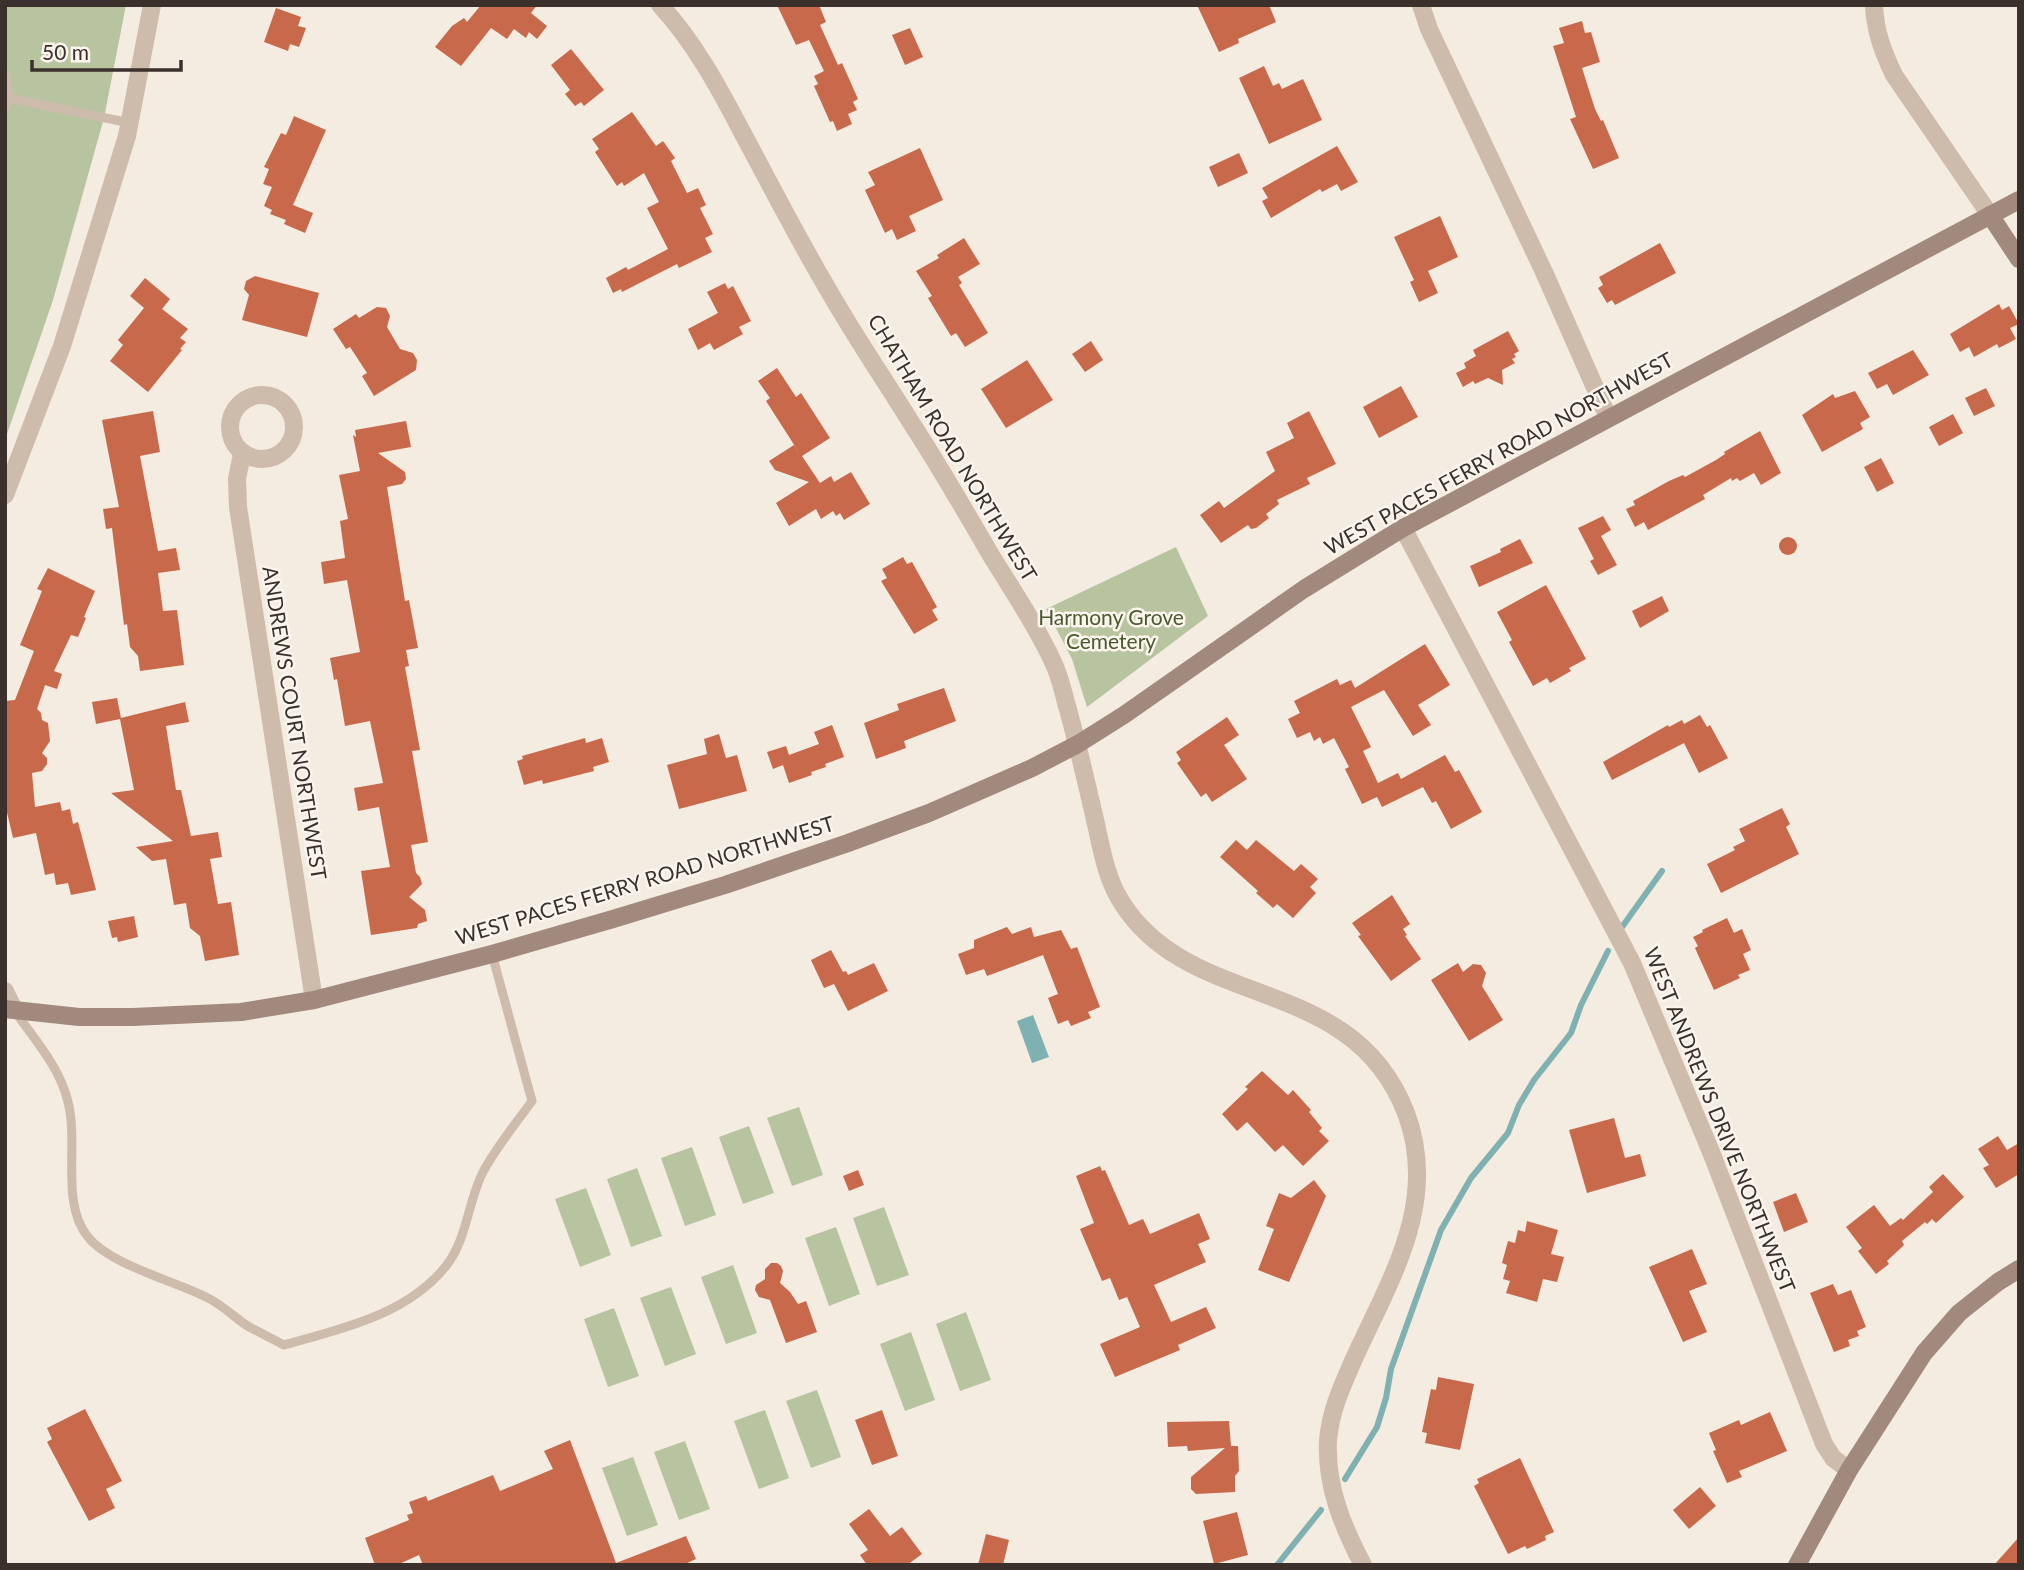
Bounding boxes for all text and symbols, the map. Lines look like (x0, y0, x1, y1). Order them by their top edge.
scale bar (32, 28, 180, 72)
text: 50 m (42, 39, 89, 64)
street label: CHATHAM ROAD NORTHWEST (864, 309, 1043, 586)
street label: WEST PACES FERRY ROAD NORTHWEST (1320, 346, 1677, 559)
street label: ANDREWS COURT NORTHWEST (258, 564, 333, 882)
park label: Harmony Grove Cemetery (1038, 604, 1184, 653)
street label: WEST PACES FERRY ROAD NORTHWEST (452, 810, 838, 949)
street label: WEST ANDREWS DRIVE NORTHWEST (1640, 943, 1801, 1296)

